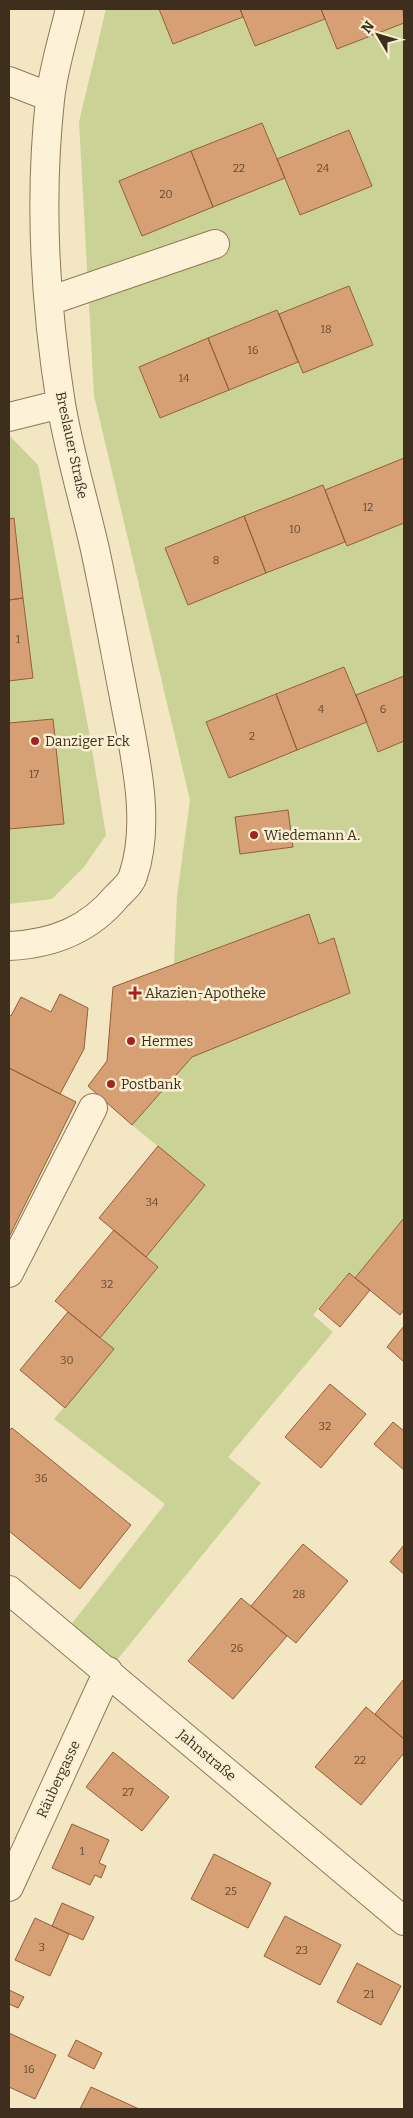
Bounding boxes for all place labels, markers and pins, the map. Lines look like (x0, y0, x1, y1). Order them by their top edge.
place label: Danziger Eck (45, 733, 130, 750)
marker: Danziger Eck (29, 735, 41, 747)
place label: Wiedemann A. (264, 827, 360, 844)
marker: Wiedemann A. (248, 829, 260, 841)
place label: Akazien-Apotheke (145, 985, 266, 1002)
marker: Akazien-Apotheke (129, 987, 141, 999)
place label: Hermes (141, 1033, 193, 1050)
marker: Hermes (125, 1035, 137, 1047)
place label: Postbank (121, 1076, 181, 1093)
marker: Postbank (105, 1078, 117, 1090)

